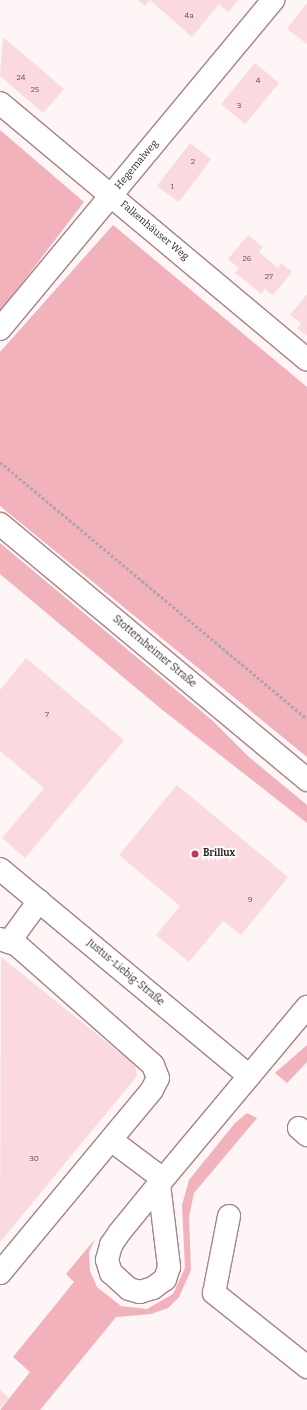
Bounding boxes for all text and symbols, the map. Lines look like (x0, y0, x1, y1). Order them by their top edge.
house number: 4a (184, 11, 194, 21)
house number: 24 (16, 73, 26, 83)
house number: 4 (256, 76, 260, 86)
house number: 25 (31, 85, 39, 95)
house number: 3 (237, 101, 241, 111)
street label: Hegemalweg (113, 138, 161, 192)
house number: 2 (191, 157, 195, 167)
house number: 1 (170, 182, 174, 192)
street label: Falkenhäuser Weg (117, 199, 191, 263)
house number: 26 (242, 254, 252, 264)
house number: 27 (265, 272, 273, 282)
street label: Stotternheimer Straße (110, 614, 198, 690)
house number: 7 (45, 710, 49, 720)
place label: Brillux (203, 848, 235, 860)
marker: Brillux (190, 849, 200, 859)
house number: 9 (248, 895, 252, 905)
street label: Justus-Liebig-Straße (84, 937, 166, 1009)
house number: 30 (29, 1154, 39, 1164)

